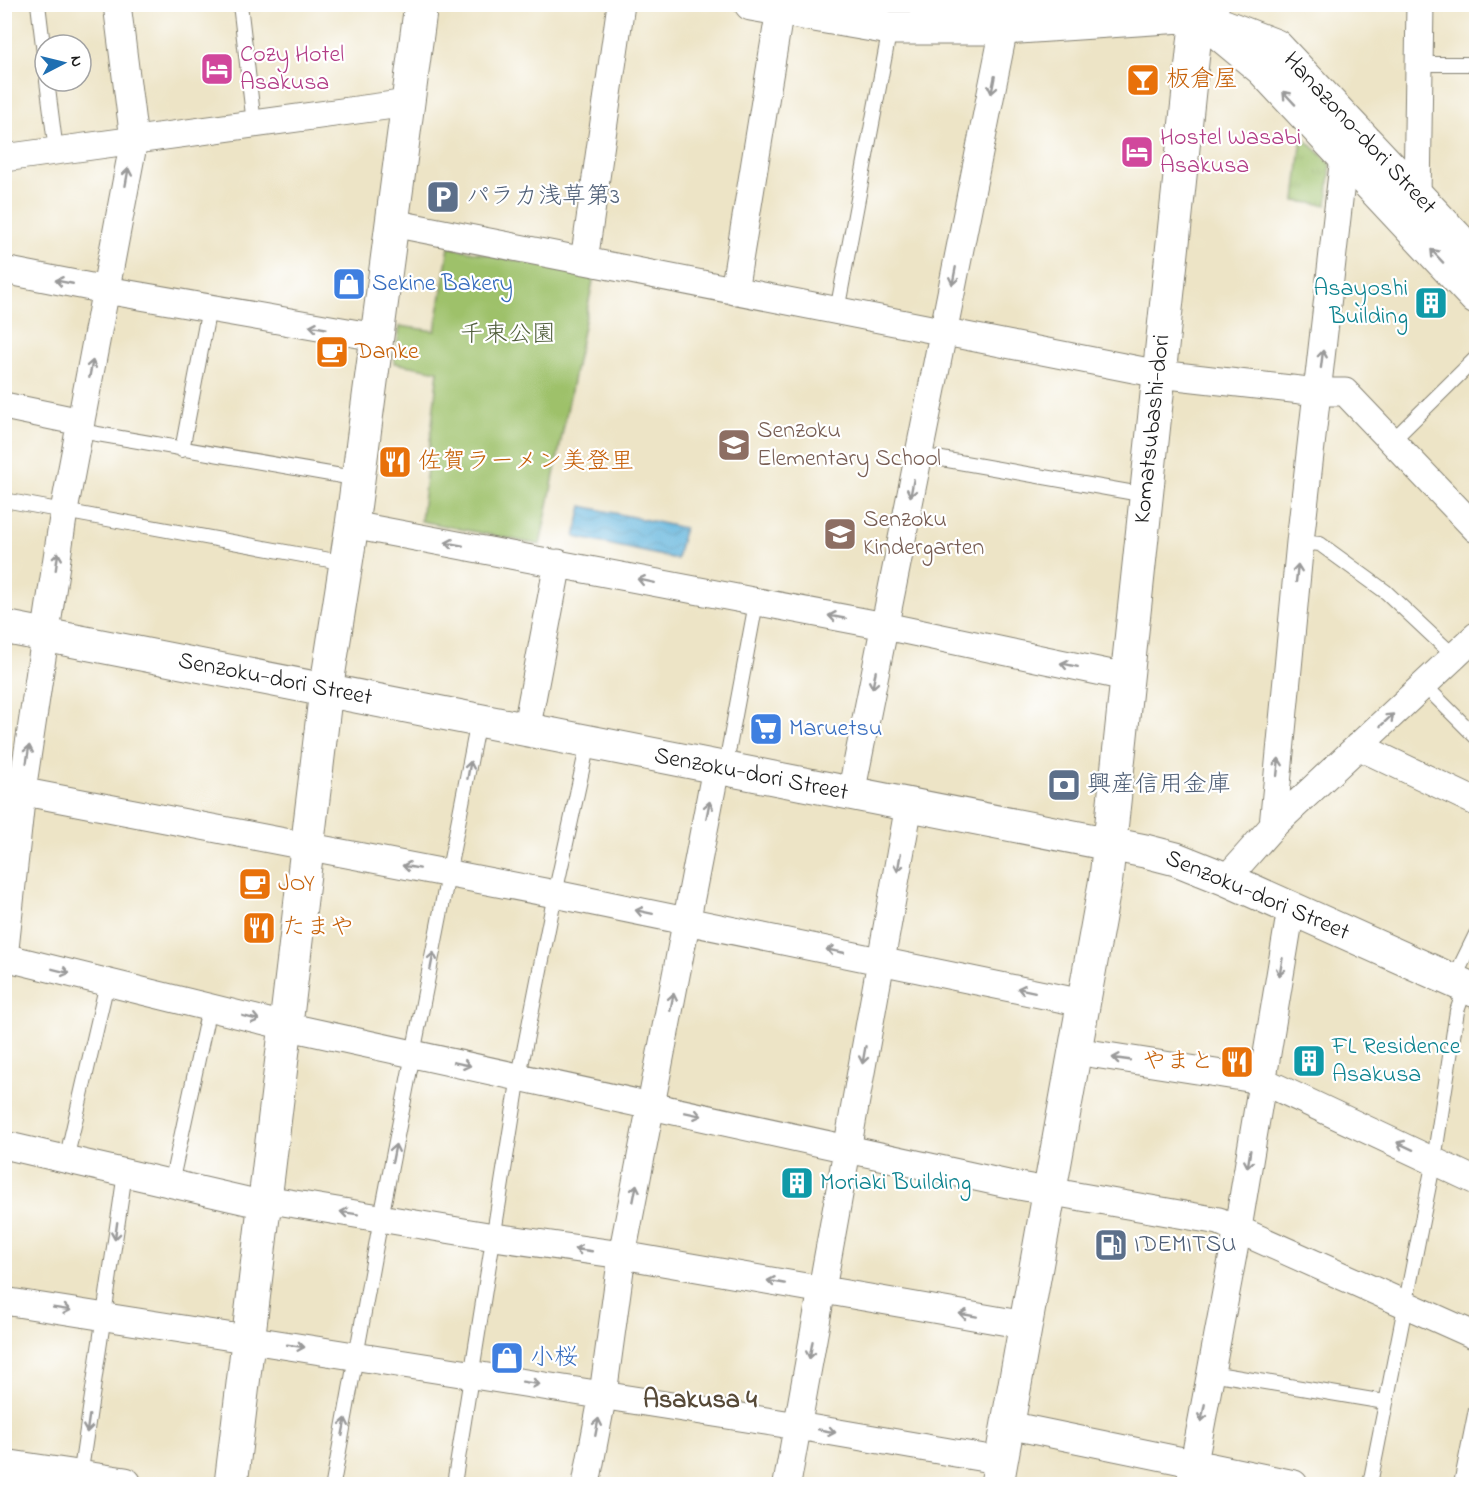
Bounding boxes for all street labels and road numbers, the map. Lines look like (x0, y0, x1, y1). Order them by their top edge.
street label: Hanazono-dori Street (1274, 45, 1444, 223)
street label: Komatsubashi-dori (1126, 333, 1180, 525)
street label: Senzoku-dori Street (175, 644, 375, 716)
street label: Senzoku-dori Street (651, 739, 851, 811)
street label: Senzoku-dori Street (1159, 841, 1355, 951)

